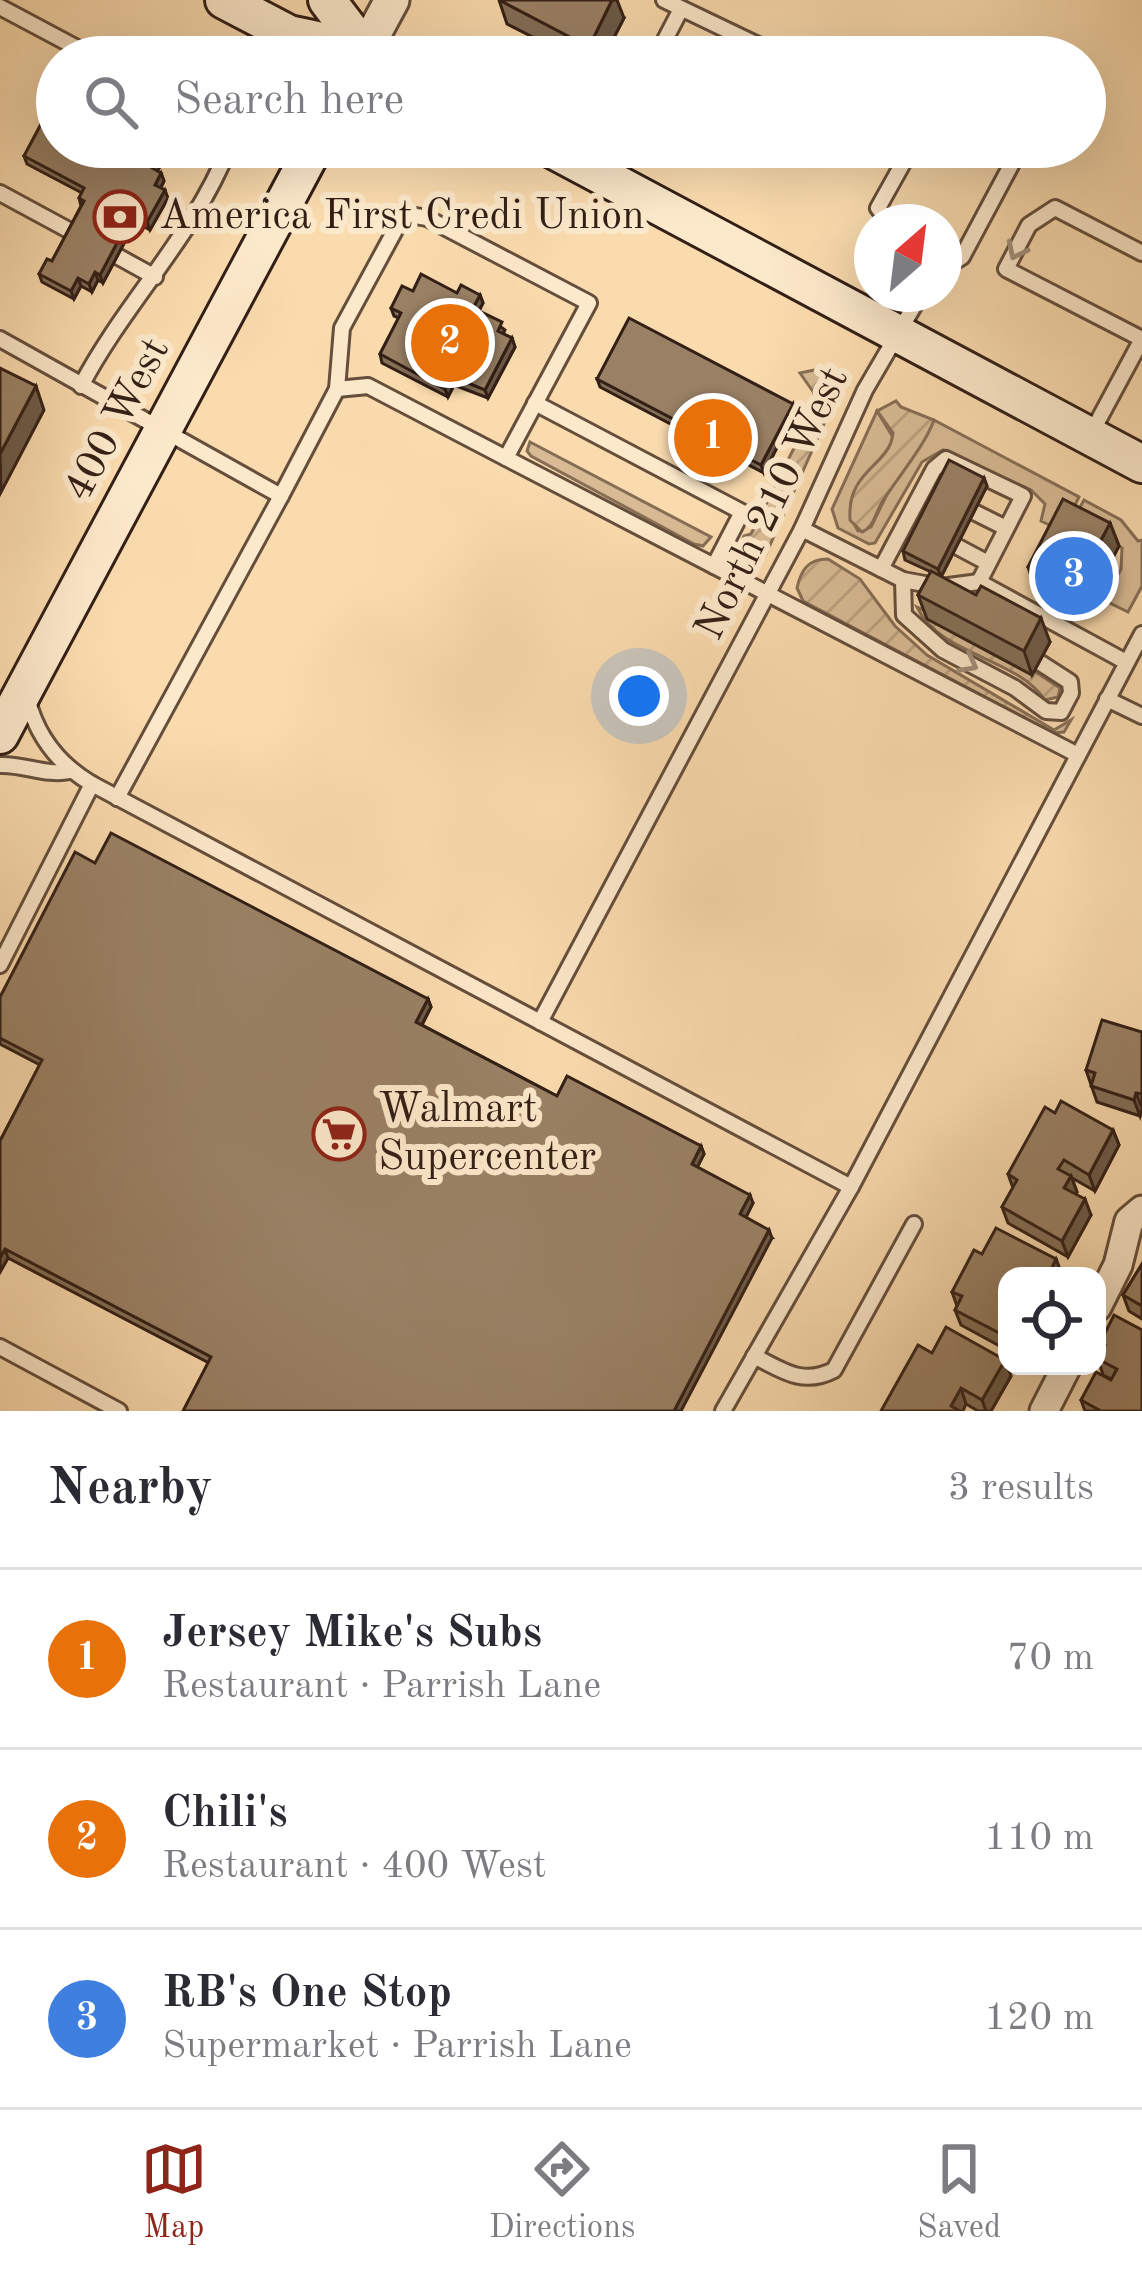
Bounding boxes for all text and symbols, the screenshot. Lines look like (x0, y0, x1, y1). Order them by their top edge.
search box (36, 36, 1106, 168)
icon: search (78, 69, 144, 135)
text: Search here (174, 79, 404, 124)
bank icon: America First Credi Union (92, 189, 148, 245)
place label: America First Credi Union (159, 196, 645, 238)
north arrow (854, 204, 962, 312)
one-way arrow (1007, 239, 1030, 260)
pin: 2 (411, 298, 489, 388)
street label: 400 West (58, 332, 178, 508)
street label: North 210 West (685, 359, 861, 649)
pin: 1 (674, 393, 752, 483)
pin: 3 (1035, 531, 1113, 621)
one-way arrow (957, 650, 978, 673)
your location (609, 666, 669, 726)
place label: Walmart Supercenter (378, 1089, 596, 1179)
supermarket icon: Walmart Supercenter (311, 1106, 367, 1162)
map controls (998, 1267, 1106, 1375)
button: locate (998, 1267, 1106, 1375)
text: Nearby (48, 1464, 213, 1515)
text: 3 results (948, 1469, 1094, 1508)
text: Jersey Mike's Subs (162, 1612, 542, 1657)
text: 1 (76, 1639, 98, 1678)
text: 70 m (1007, 1639, 1094, 1678)
text: Restaurant · Parrish Lane (162, 1667, 601, 1706)
text: Chili's (162, 1792, 288, 1837)
text: 2 (76, 1819, 98, 1858)
text: 110 m (984, 1819, 1094, 1858)
text: Restaurant · 400 West (162, 1847, 546, 1886)
text: RB's One Stop (162, 1972, 452, 2017)
text: 3 (76, 1999, 98, 2038)
text: 120 m (984, 1999, 1094, 2038)
text: Supermarket · Parrish Lane (162, 2027, 632, 2066)
tab: Map (141, 2136, 207, 2249)
tab: Directions (489, 2136, 635, 2249)
tab: Saved (917, 2136, 1001, 2249)

